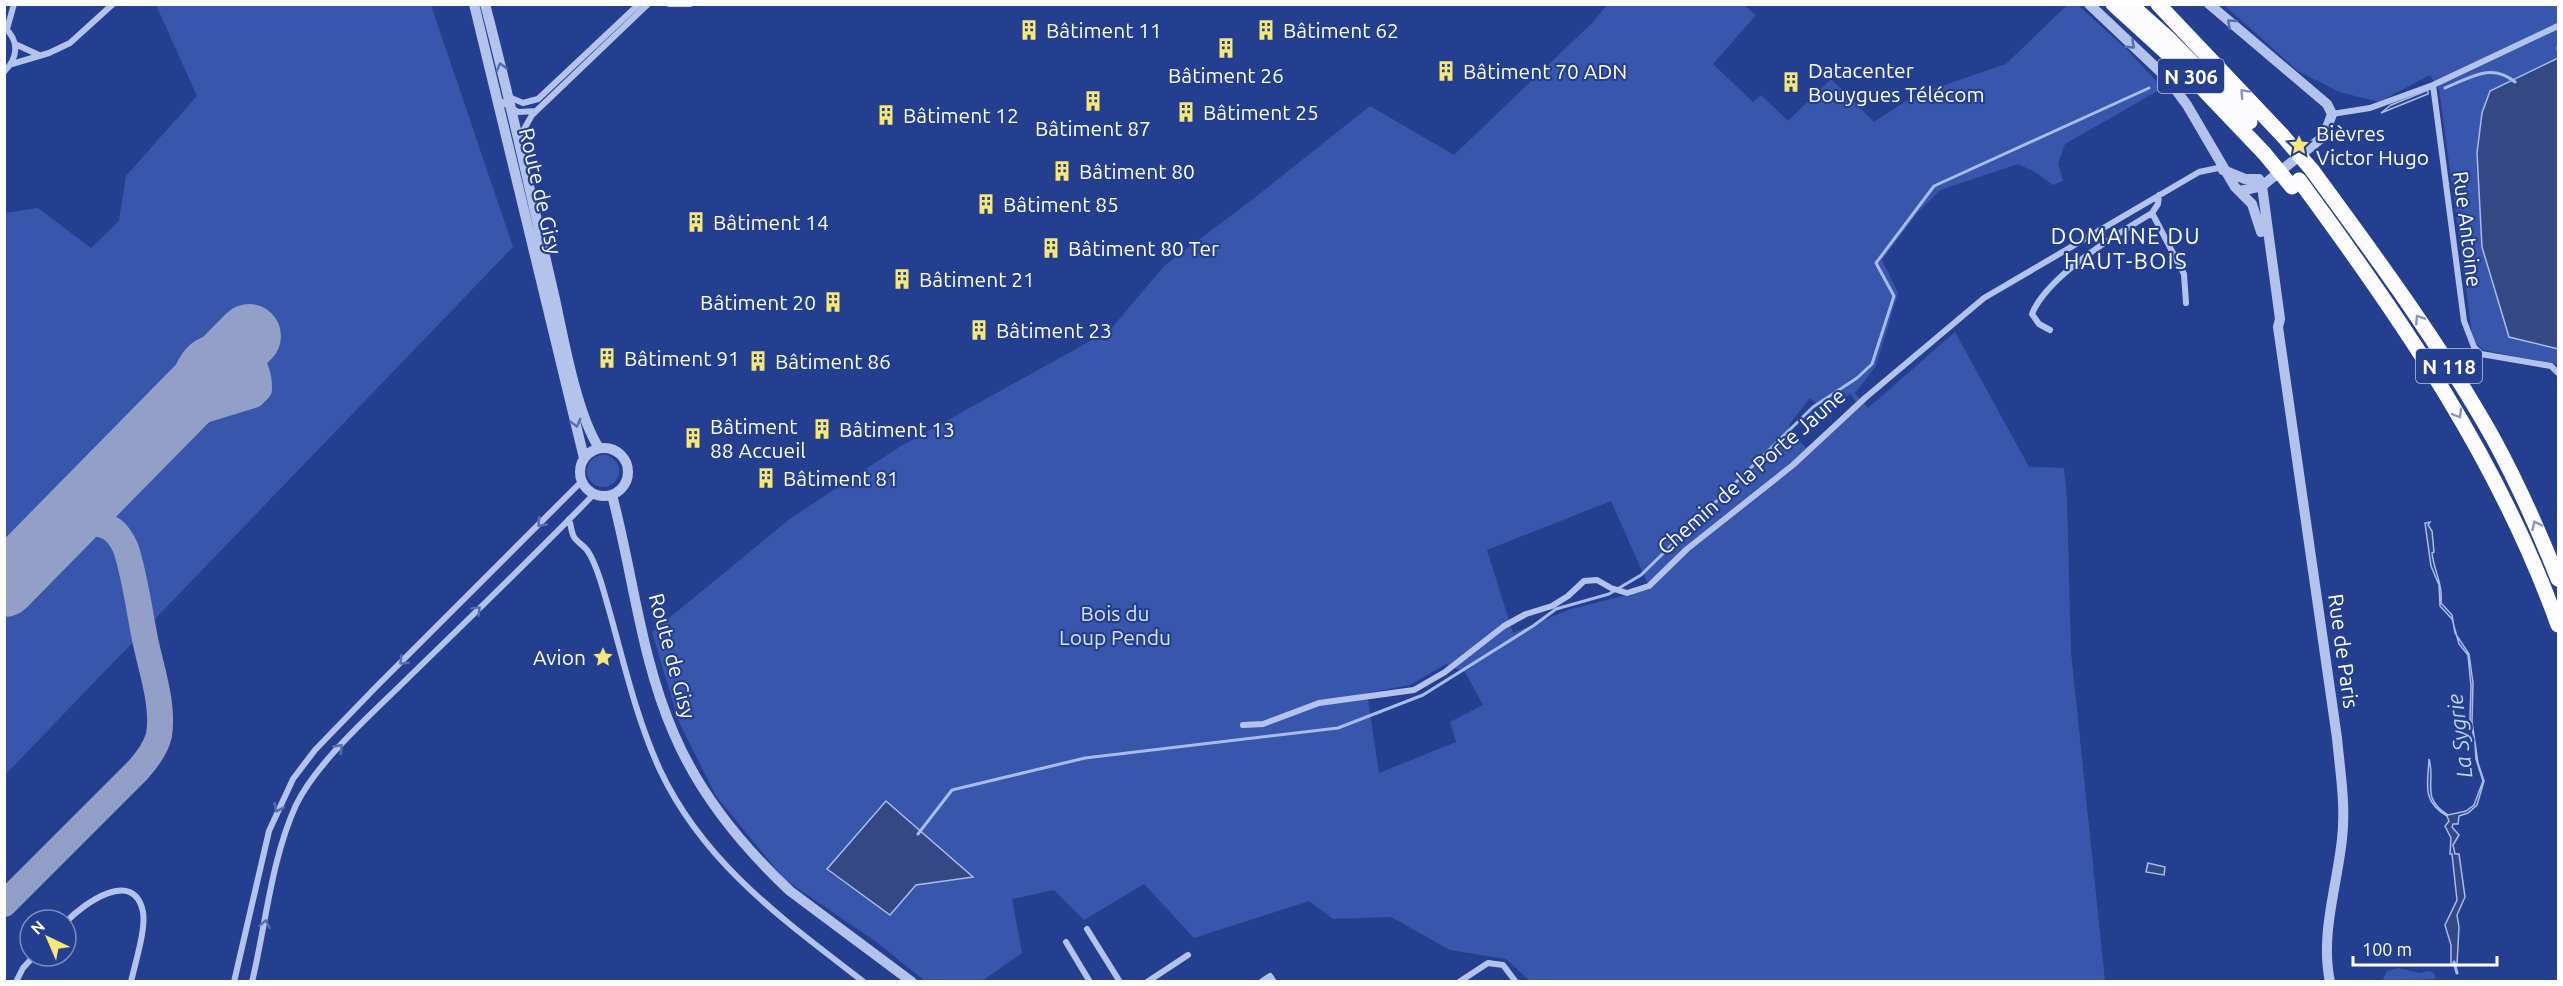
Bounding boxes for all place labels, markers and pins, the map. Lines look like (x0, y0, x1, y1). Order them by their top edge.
building icon: Bâtiment 11 (1017, 18, 1041, 42)
place label: Bâtiment 11 (1046, 18, 1162, 42)
building icon: Bâtiment 62 (1254, 18, 1278, 42)
place label: Bâtiment 62 (1283, 18, 1399, 42)
building icon: Bâtiment 26 (1214, 36, 1238, 60)
place label: Datacenter Bouygues Télécom (1808, 58, 1985, 106)
building icon: Bâtiment 70 ADN (1434, 59, 1458, 83)
place label: Bâtiment 70 ADN (1463, 59, 1627, 83)
place label: Bâtiment 26 (1168, 63, 1284, 87)
building icon: Datacenter Bouygues Télécom (1779, 70, 1803, 94)
building icon: Bâtiment 87 (1081, 89, 1105, 113)
building icon: Bâtiment 25 (1174, 100, 1198, 124)
place label: Bâtiment 25 (1203, 100, 1319, 124)
building icon: Bâtiment 12 (874, 103, 898, 127)
place label: Bâtiment 12 (903, 103, 1019, 127)
place label: Bâtiment 87 (1035, 116, 1151, 140)
place label: Bièvres Victor Hugo (2316, 121, 2429, 169)
place icon: Bièvres Victor Hugo (2287, 133, 2311, 157)
building icon: Bâtiment 80 (1050, 159, 1074, 183)
place label: Bâtiment 80 (1079, 159, 1195, 183)
building icon: Bâtiment 85 (974, 192, 998, 216)
place label: Bâtiment 85 (1003, 192, 1119, 216)
building icon: Bâtiment 14 (684, 210, 708, 234)
place label: Bâtiment 14 (713, 210, 829, 234)
building icon: Bâtiment 80 Ter (1039, 236, 1063, 260)
place label: Bâtiment 80 Ter (1068, 236, 1219, 260)
building icon: Bâtiment 21 (890, 267, 914, 291)
place label: Bâtiment 21 (919, 267, 1035, 291)
place label: Bâtiment 20 (700, 290, 816, 314)
building icon: Bâtiment 20 (821, 290, 845, 314)
building icon: Bâtiment 23 (967, 318, 991, 342)
place label: Bâtiment 23 (996, 318, 1112, 342)
building icon: Bâtiment 91 (595, 346, 619, 370)
place label: Bâtiment 91 (624, 346, 740, 370)
building icon: Bâtiment 86 (746, 349, 770, 373)
place label: Bâtiment 86 (775, 349, 891, 373)
place label: Bâtiment 88 Accueil (710, 414, 806, 462)
building icon: Bâtiment 13 (810, 417, 834, 441)
place label: Bâtiment 13 (839, 417, 955, 441)
building icon: Bâtiment 88 Accueil (681, 426, 705, 450)
building icon: Bâtiment 81 (754, 466, 778, 490)
place label: Bâtiment 81 (783, 466, 899, 490)
place label: Avion (533, 645, 586, 669)
place icon: Avion (591, 645, 615, 669)

